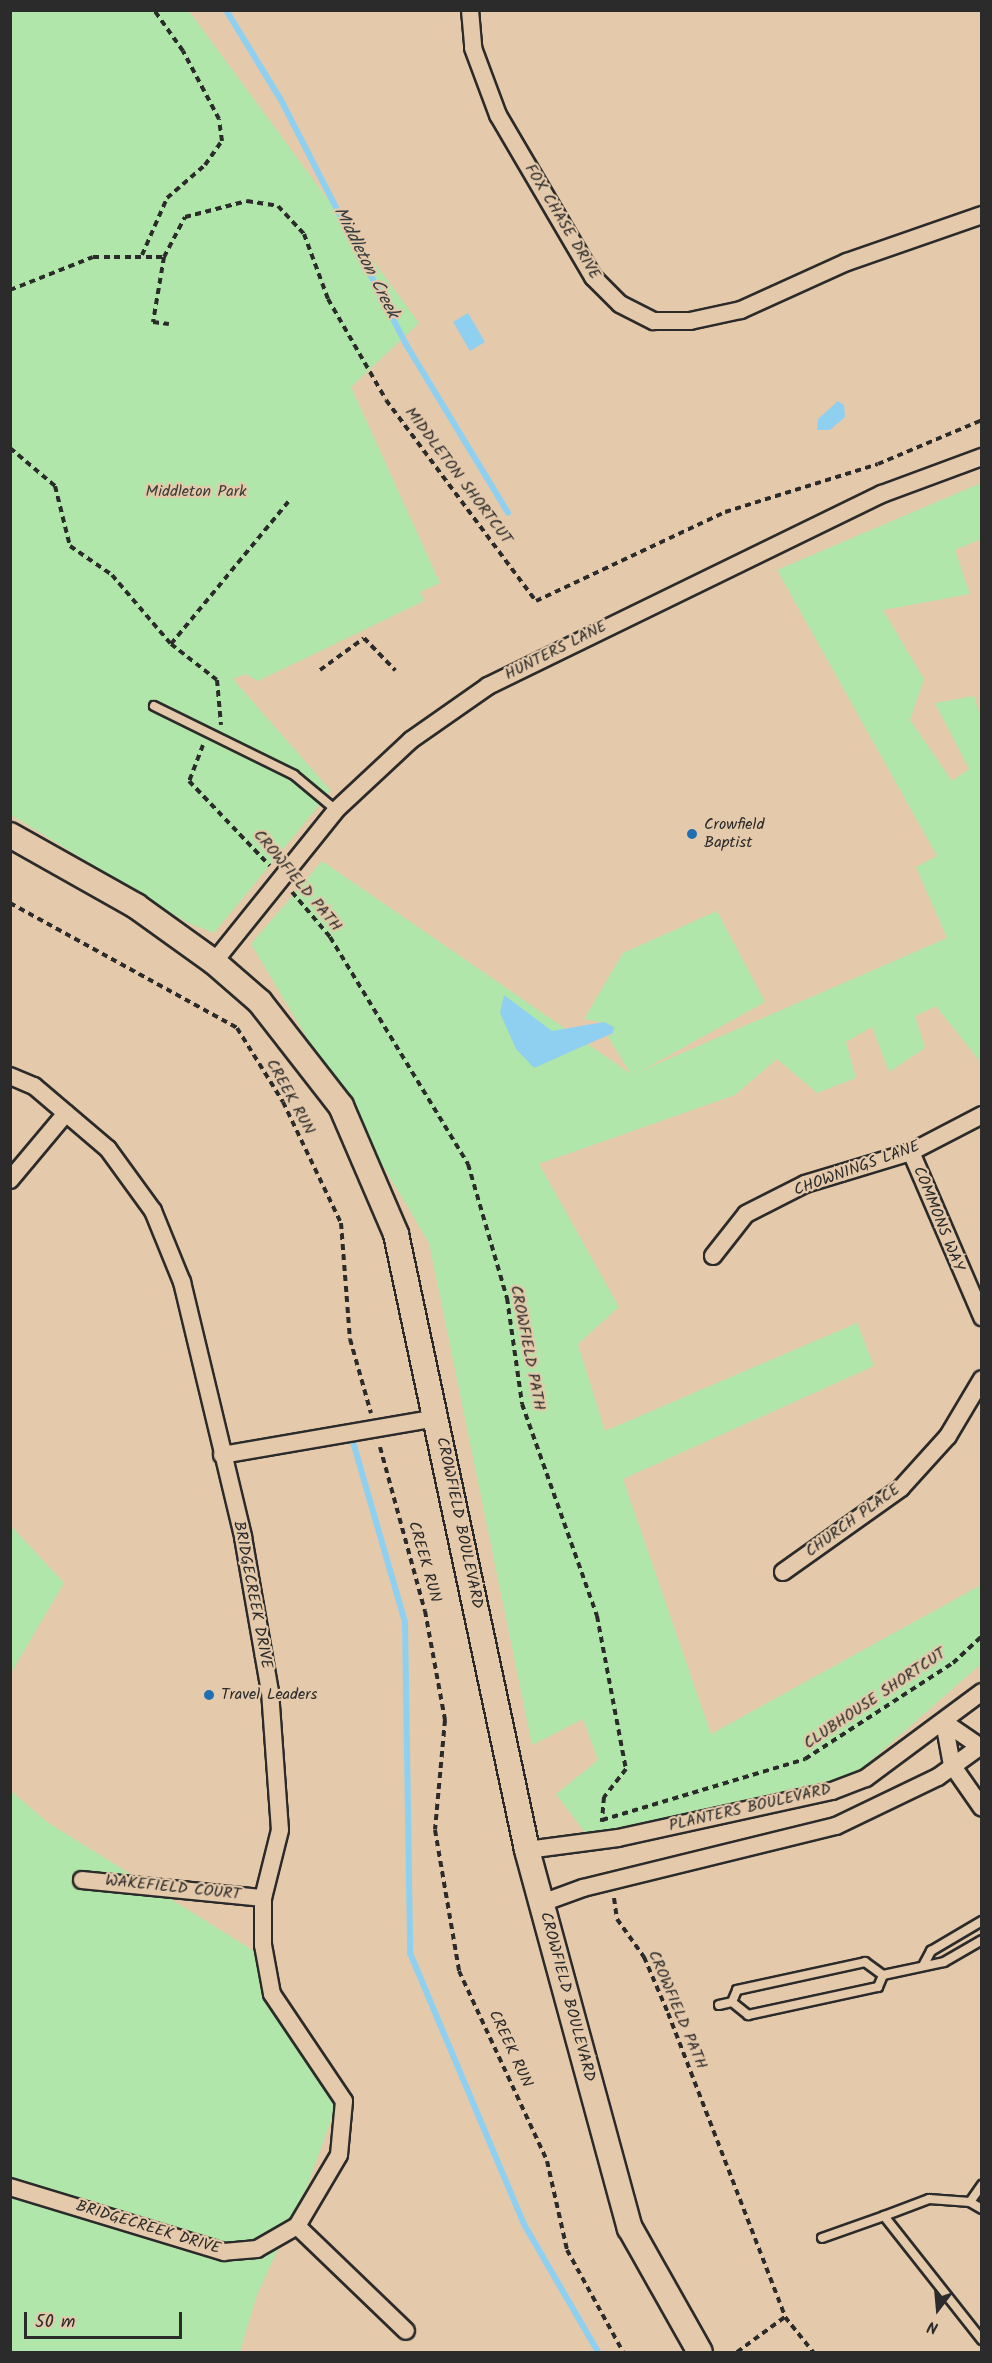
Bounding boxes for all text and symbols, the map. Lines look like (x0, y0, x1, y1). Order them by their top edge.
street label: FOX CHASE DRIVE (520, 161, 604, 283)
water label: Middleton Creek (328, 204, 402, 322)
street label: MIDDLETON SHORTCUT (400, 404, 516, 548)
park label: Middleton Park (146, 482, 246, 502)
street label: HUNTERS LANE (502, 617, 610, 685)
place label: Crowfield Baptist (704, 815, 764, 853)
street label: CROWFIELD PATH (249, 826, 345, 936)
marker: Crowfield Baptist (685, 827, 699, 841)
street label: CREEK RUN (261, 1056, 319, 1138)
street label: CHOWNINGS LANE (791, 1137, 923, 1201)
street label: COMMONS WAY (908, 1164, 968, 1274)
street label: CROWFIELD PATH (505, 1284, 549, 1412)
street label: CROWFIELD BOULEVARD (431, 1435, 487, 1611)
street label: CHURCH PLACE (802, 1480, 904, 1562)
street label: CREEK RUN (403, 1519, 445, 1605)
street label: BRIDGECREEK DRIVE (228, 1520, 276, 1670)
street label: CLUBHOUSE SHORTCUT (800, 1644, 950, 1754)
place label: Travel Leaders (221, 1685, 317, 1705)
marker: Travel Leaders (202, 1688, 216, 1702)
street label: PLANTERS BOULEVARD (667, 1780, 833, 1836)
street label: WAKEFIELD COURT (104, 1871, 242, 1905)
street label: CROWFIELD BOULEVARD (535, 1910, 599, 2084)
street label: CROWFIELD PATH (643, 1948, 711, 2072)
street label: CREEK RUN (484, 2007, 536, 2091)
street label: BRIDGECREEK DRIVE (73, 2197, 223, 2259)
north arrow (908, 2279, 968, 2339)
scale bar (27, 2300, 184, 2338)
text: 50 m (35, 2308, 75, 2337)
text: N (925, 2313, 941, 2340)

